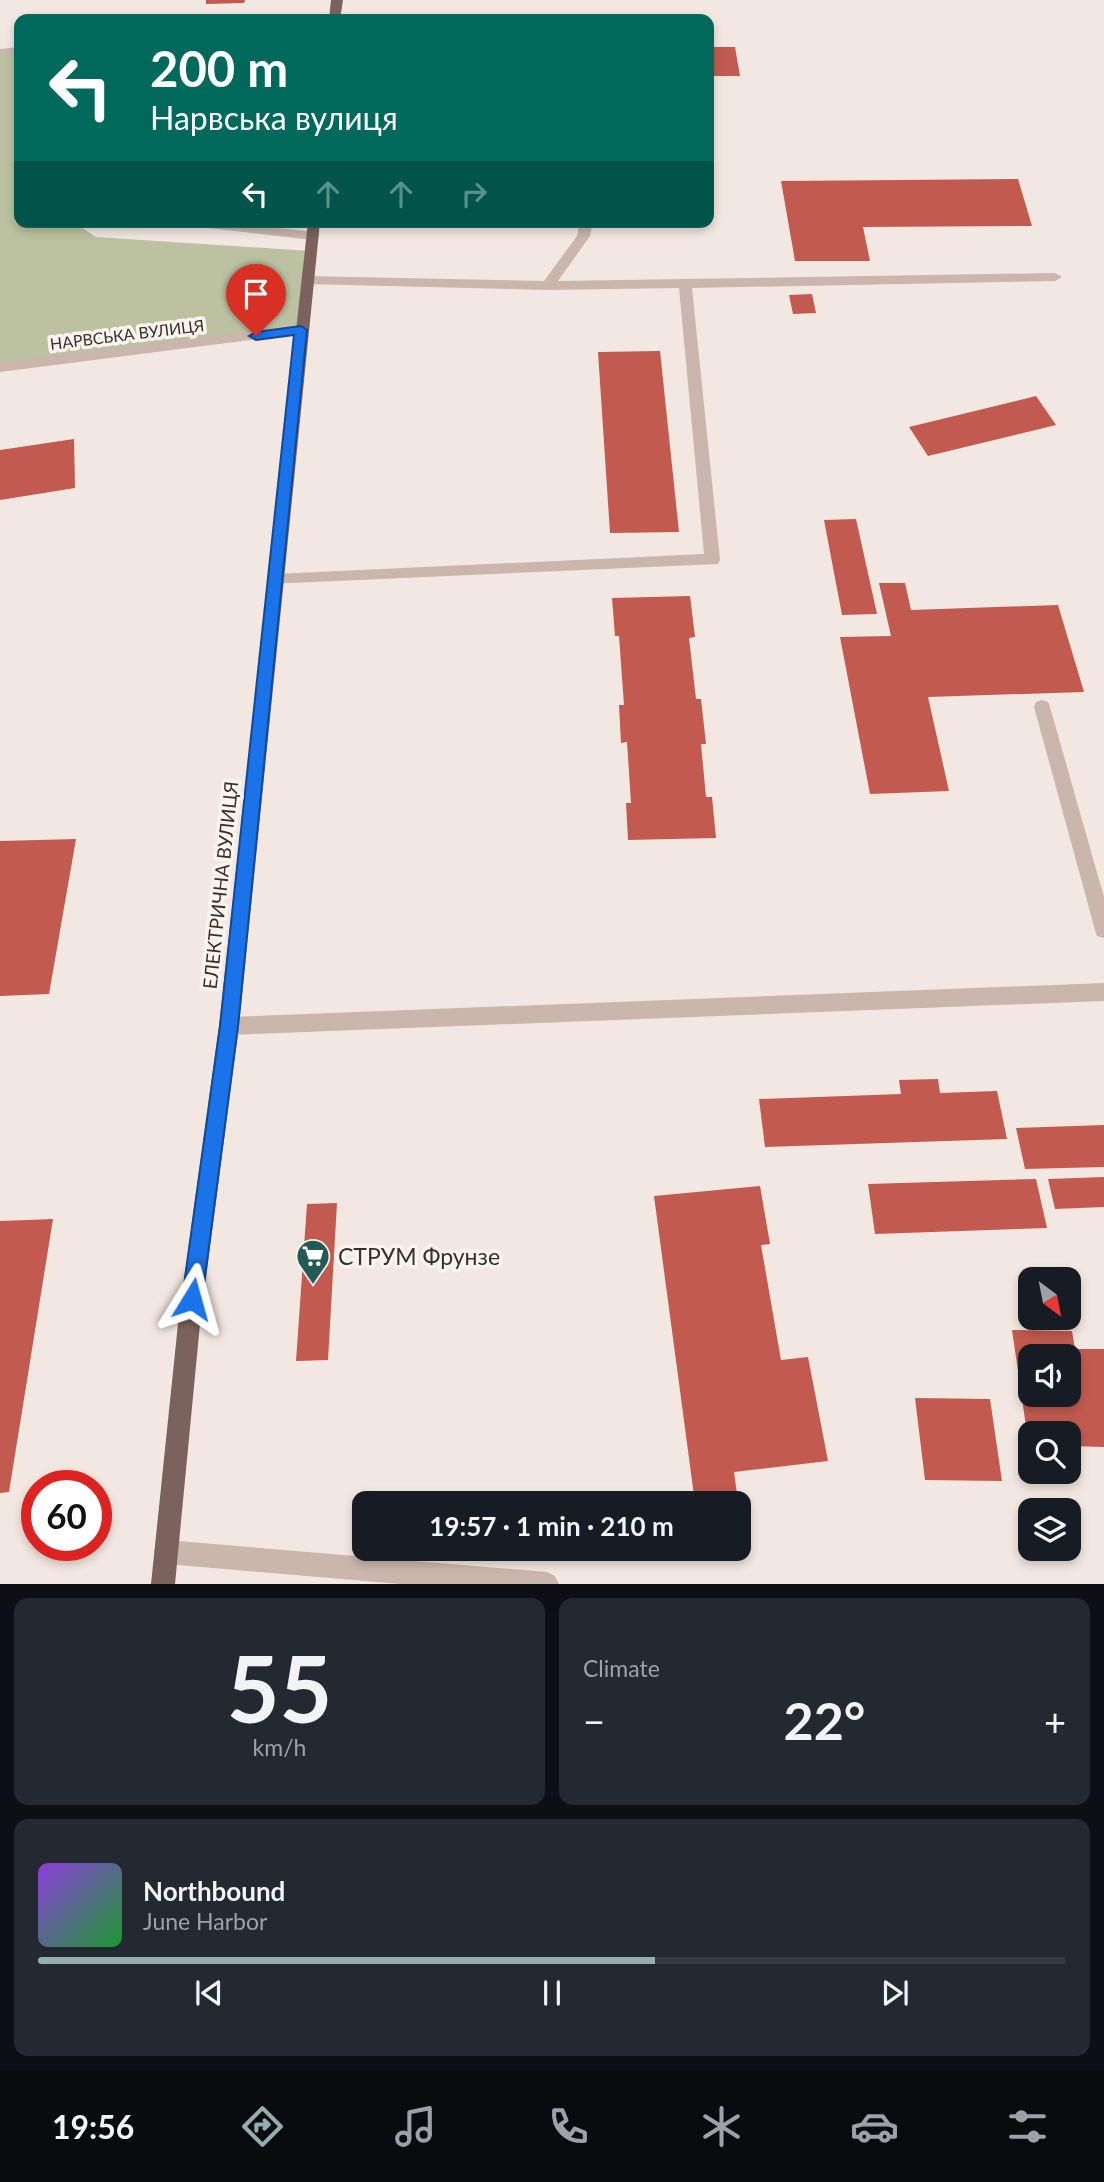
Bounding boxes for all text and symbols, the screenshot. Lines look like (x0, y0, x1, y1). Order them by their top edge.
text: 200 m (150, 39, 288, 97)
icon: left (35, 42, 126, 133)
text: Нарвська вулиця (150, 98, 398, 137)
icon: left (236, 175, 274, 213)
icon: ahead (309, 175, 347, 213)
icon: ahead (382, 175, 420, 213)
icon: right (455, 175, 493, 213)
pin (226, 264, 286, 336)
icon: arrive (237, 275, 275, 313)
street label: НАРВСЬКА ВУЛИЦЯ (49, 315, 205, 353)
street label: ЕЛЕКТРИЧНА ВУЛИЦЯ (198, 780, 242, 990)
supermarket icon: СТРУМ Фрунзе (294, 1237, 332, 1286)
place label: СТРУМ Фрунзе (338, 1242, 500, 1270)
position arrow (155, 1262, 229, 1336)
north arrow (1018, 1267, 1082, 1330)
map controls (1018, 1267, 1081, 1561)
button: sound (1018, 1344, 1081, 1407)
button: search (1018, 1421, 1081, 1484)
speed limit sign: 60 (21, 1470, 112, 1561)
button: layers (1018, 1498, 1081, 1561)
text: 19:57 · 1 min · 210 m (429, 1510, 674, 1542)
text: 55 (227, 1633, 332, 1742)
text: Climate (583, 1654, 660, 1682)
text: 22° (784, 1689, 865, 1751)
text: − (583, 1698, 605, 1744)
text: + (1044, 1698, 1066, 1744)
text: km/h (253, 1733, 306, 1761)
text: Northbound (143, 1875, 285, 1907)
text: June Harbor (143, 1907, 267, 1935)
icon: previous (190, 1974, 228, 2012)
icon: pause (533, 1974, 571, 2012)
icon: next (876, 1974, 914, 2012)
icon: directions (238, 2102, 287, 2151)
icon: music (391, 2102, 440, 2151)
icon: phone (544, 2102, 593, 2151)
icon: climate (697, 2102, 746, 2151)
icon: car (850, 2102, 899, 2151)
icon: filters (1003, 2102, 1052, 2151)
text: 19:56 (52, 2107, 134, 2146)

